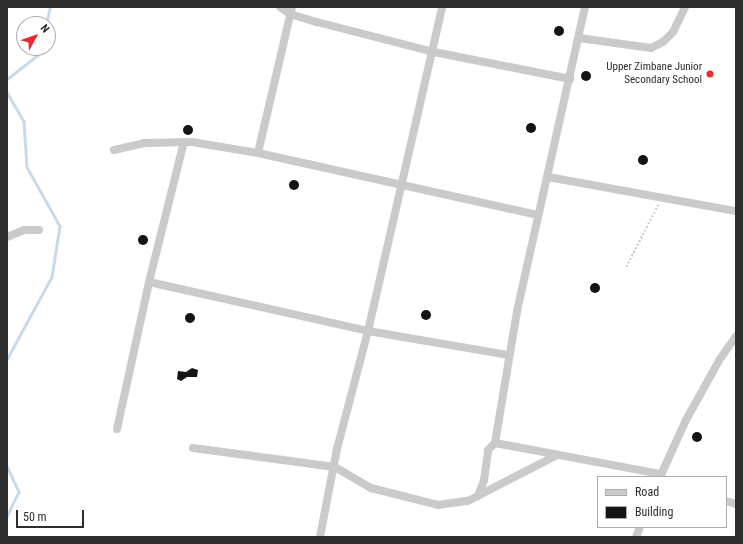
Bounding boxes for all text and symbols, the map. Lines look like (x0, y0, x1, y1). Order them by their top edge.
north arrow (16, 16, 56, 56)
text: N (38, 22, 52, 35)
place label: Upper Zimbane Junior Secondary School (606, 61, 702, 87)
marker: Upper Zimbane Junior Secondary School (705, 69, 715, 79)
legend (597, 476, 727, 528)
text: Road (635, 485, 659, 499)
scale bar (18, 502, 86, 528)
text: Building (635, 505, 673, 519)
text: 50 m (23, 510, 47, 524)

